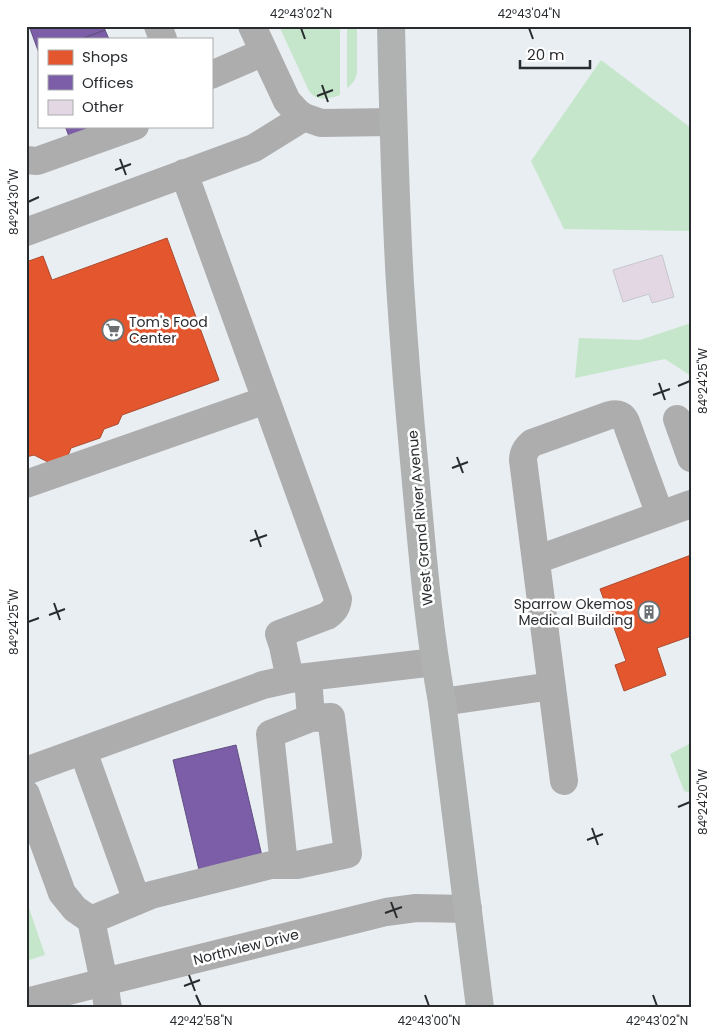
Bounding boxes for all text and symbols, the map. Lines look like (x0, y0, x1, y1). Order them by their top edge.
text: 42°43'02"N (270, 5, 332, 22)
text: 42°43'04"N (498, 5, 560, 22)
legend (38, 38, 212, 128)
scale bar (520, 38, 590, 70)
text: 20 m (527, 44, 565, 65)
text: Shops (82, 46, 128, 67)
text: Offices (82, 72, 134, 93)
text: Other (82, 96, 124, 117)
text: 84°24'30"W (5, 169, 22, 235)
place label: Tom's Food Center (129, 312, 208, 348)
supermarket icon: Tom's Food Center (101, 318, 125, 342)
text: 84°24'25"W (694, 348, 711, 414)
street label: West Grand River Avenue (402, 429, 438, 607)
text: 84°24'25"W (5, 589, 22, 655)
place label: Sparrow Okemos Medical Building (514, 594, 633, 630)
building icon: Sparrow Okemos Medical Building (637, 600, 661, 624)
text: 84°24'20"W (694, 769, 711, 835)
street label: Northview Drive (191, 924, 301, 970)
text: 42°42'58"N (170, 1012, 232, 1029)
text: 42°43'00"N (398, 1012, 460, 1029)
text: 42°43'02"N (626, 1012, 688, 1029)

